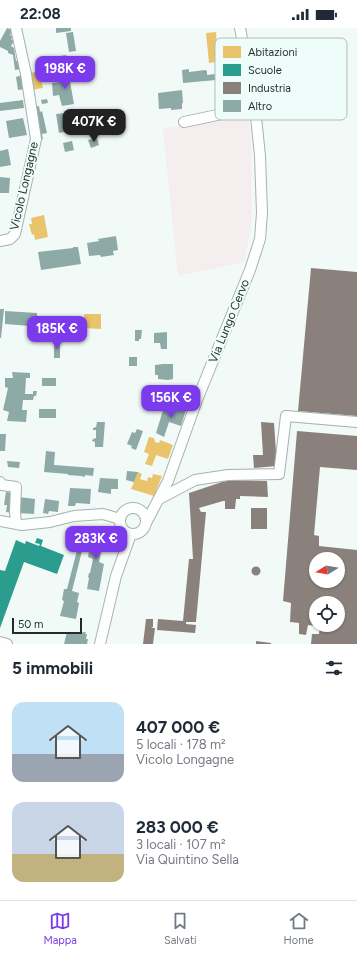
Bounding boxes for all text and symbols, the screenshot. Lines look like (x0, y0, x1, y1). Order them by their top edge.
text: 22:08 (20, 5, 61, 23)
legend (215, 38, 347, 120)
text: Abitazioni (248, 46, 297, 59)
pin: 198K € (32, 56, 98, 90)
text: 198K € (44, 61, 86, 76)
text: Scuole (248, 64, 282, 77)
text: Industria (248, 82, 291, 95)
text: Altro (248, 100, 272, 113)
pin: 407K € (61, 109, 127, 143)
text: 407K € (72, 114, 116, 129)
street label: Vicolo Longagne (7, 140, 41, 232)
street label: Via Lungo Cervo (206, 277, 252, 365)
pin: 185K € (24, 316, 90, 350)
text: 185K € (36, 321, 78, 336)
pin: 156K € (138, 385, 204, 419)
text: 156K € (150, 390, 192, 405)
pin: 283K € (63, 526, 129, 560)
text: 283K € (74, 531, 118, 546)
north arrow (309, 552, 345, 588)
map controls (309, 552, 345, 632)
button: locate (309, 596, 345, 632)
scale bar (12, 616, 82, 635)
text: 50 m (18, 618, 43, 631)
icon: filters (323, 657, 345, 679)
text: 5 immobili (12, 658, 93, 678)
text: 407 000 € (136, 717, 220, 737)
icon: home (44, 718, 92, 766)
text: 5 locali · 178 m² (136, 737, 226, 752)
text: Vicolo Longagne (136, 752, 234, 767)
text: 283 000 € (136, 817, 219, 837)
icon: home (44, 818, 92, 866)
text: 3 locali · 107 m² (136, 837, 226, 852)
text: Via Quintino Sella (136, 852, 239, 867)
tab: Mappa (43, 910, 77, 947)
tab: Salvati (164, 910, 197, 947)
tab: Home (284, 910, 314, 947)

